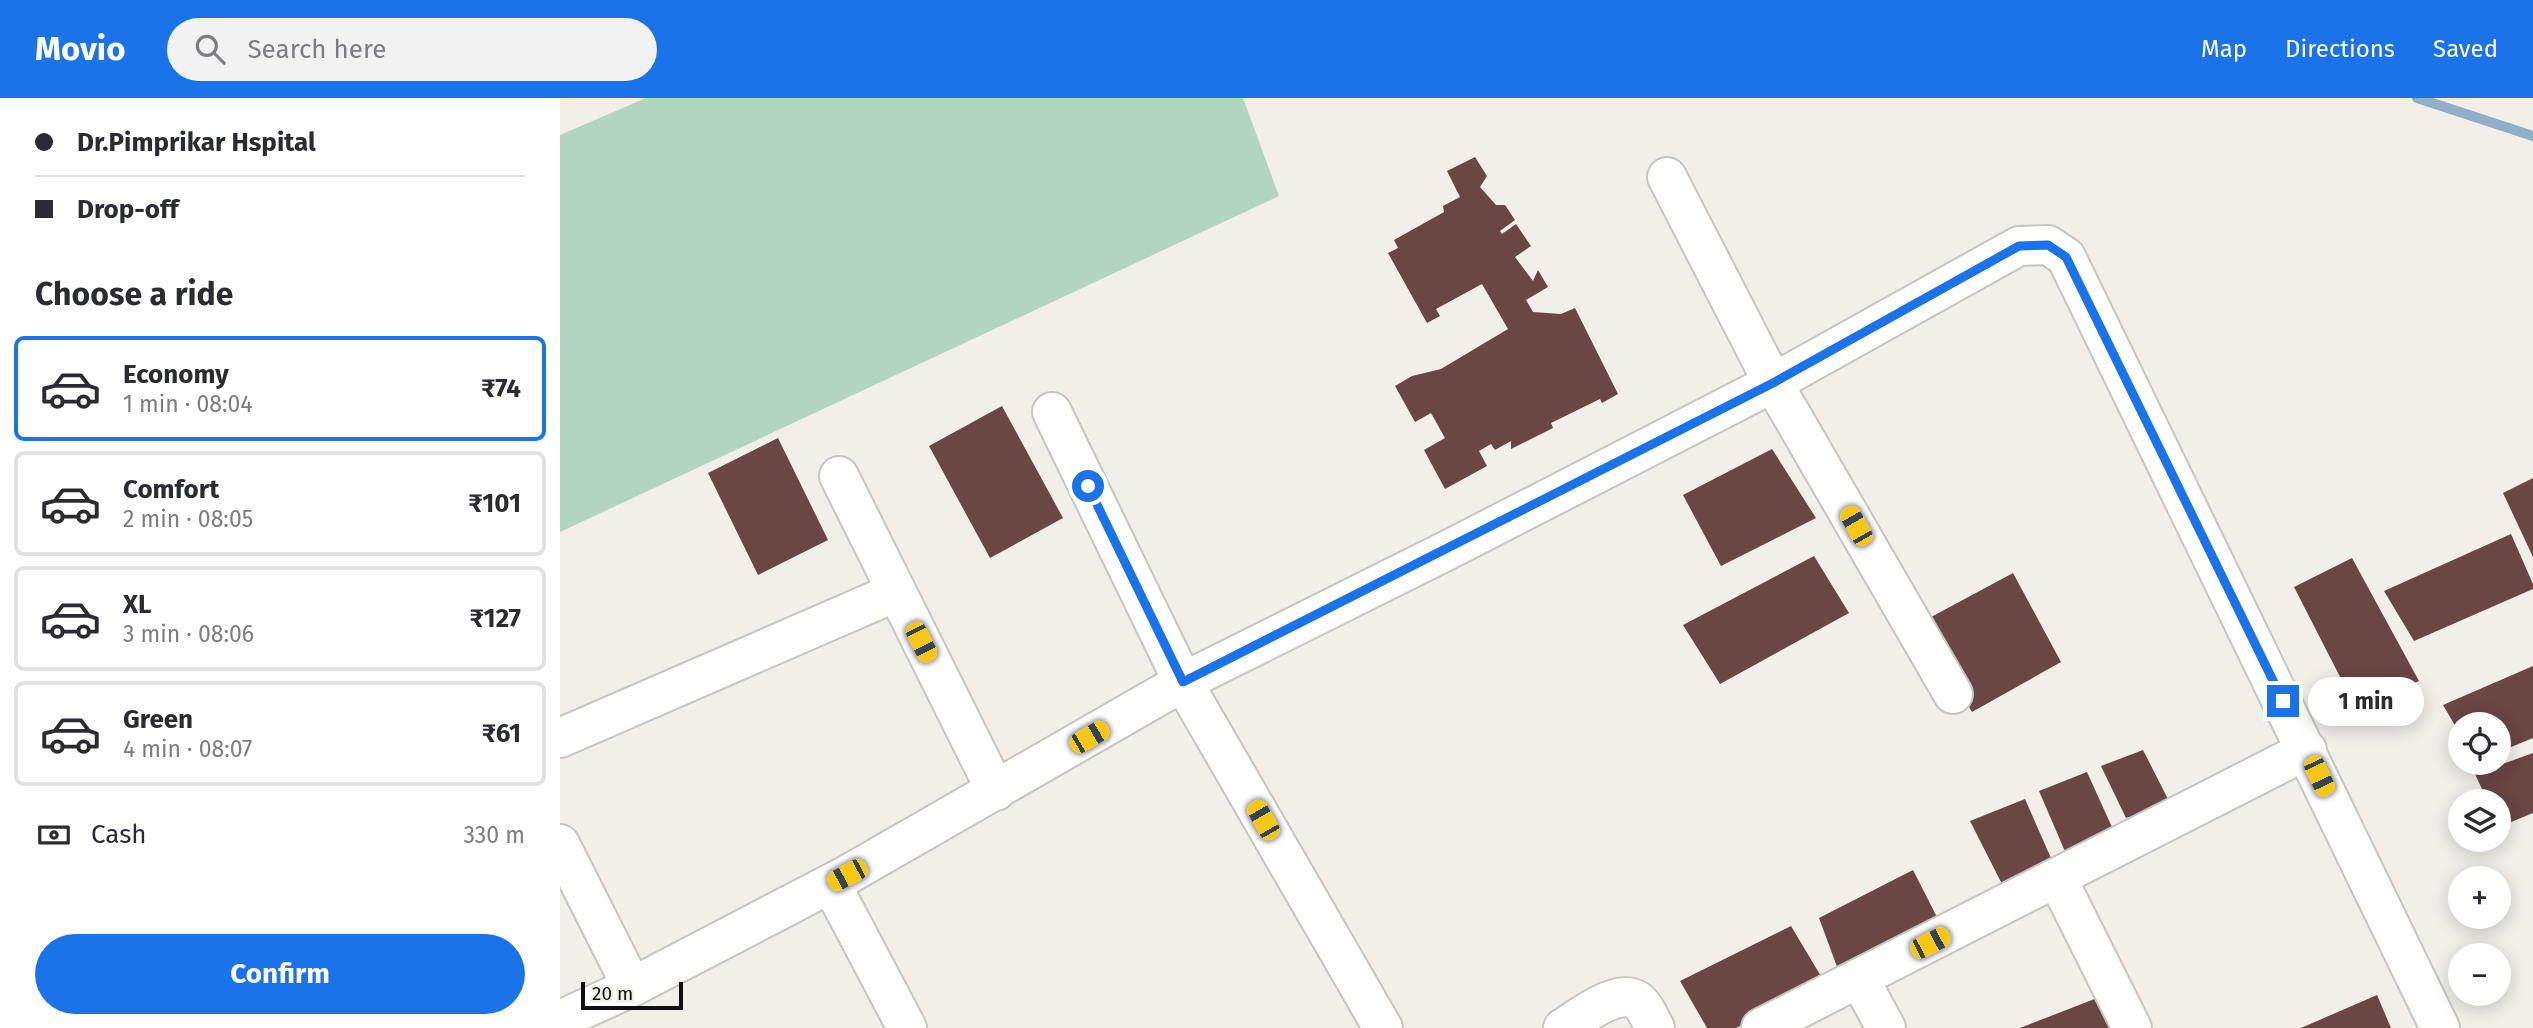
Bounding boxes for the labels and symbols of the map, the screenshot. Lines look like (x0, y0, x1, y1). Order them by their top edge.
route start (1072, 470, 1104, 502)
car (1837, 503, 1876, 549)
car (903, 619, 940, 665)
callout: 1 min (2308, 676, 2423, 726)
route end (2267, 685, 2299, 717)
car (1066, 717, 1113, 757)
car (2301, 753, 2338, 799)
car (1244, 797, 1283, 843)
car (824, 856, 871, 894)
car (1907, 924, 1954, 962)
scale bar (581, 979, 682, 1011)

